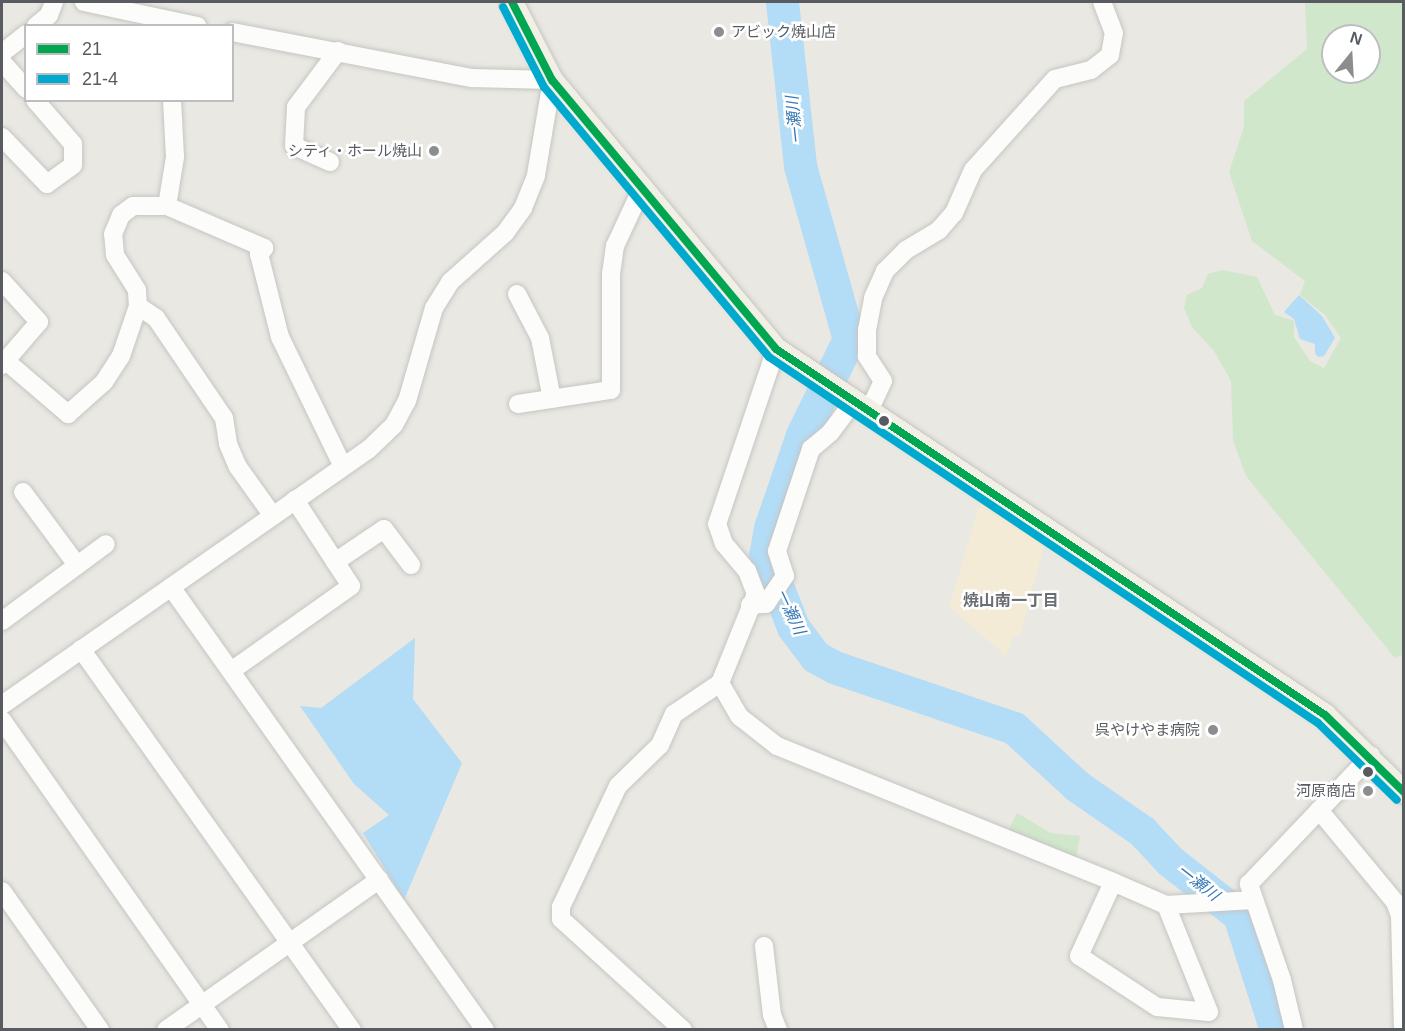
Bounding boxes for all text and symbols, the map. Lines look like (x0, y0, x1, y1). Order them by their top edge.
place label: アビック焼山店 (731, 23, 836, 41)
legend (24, 24, 234, 102)
north arrow (1321, 24, 1381, 84)
marker: アビック焼山店 (712, 25, 726, 39)
text: N (1348, 28, 1364, 48)
text: 21 (82, 39, 102, 59)
text: 21-4 (82, 69, 118, 89)
water label: 一瀬川 (783, 95, 807, 145)
place label: シティ・ホール焼山 (287, 142, 422, 160)
marker: シティ・ホール焼山 (427, 144, 441, 158)
unlabelled marker (878, 415, 890, 427)
water label: 一瀬川 (771, 586, 809, 638)
district label: 焼山南一丁目 (963, 591, 1059, 611)
place label: 呉やけやま病院 (1095, 721, 1200, 739)
marker: 呉やけやま病院 (1204, 721, 1222, 739)
unlabelled marker (1362, 766, 1374, 778)
place label: 河原商店 (1296, 782, 1356, 800)
marker: 河原商店 (1361, 784, 1375, 798)
water label: 一瀬川 (1173, 861, 1223, 905)

